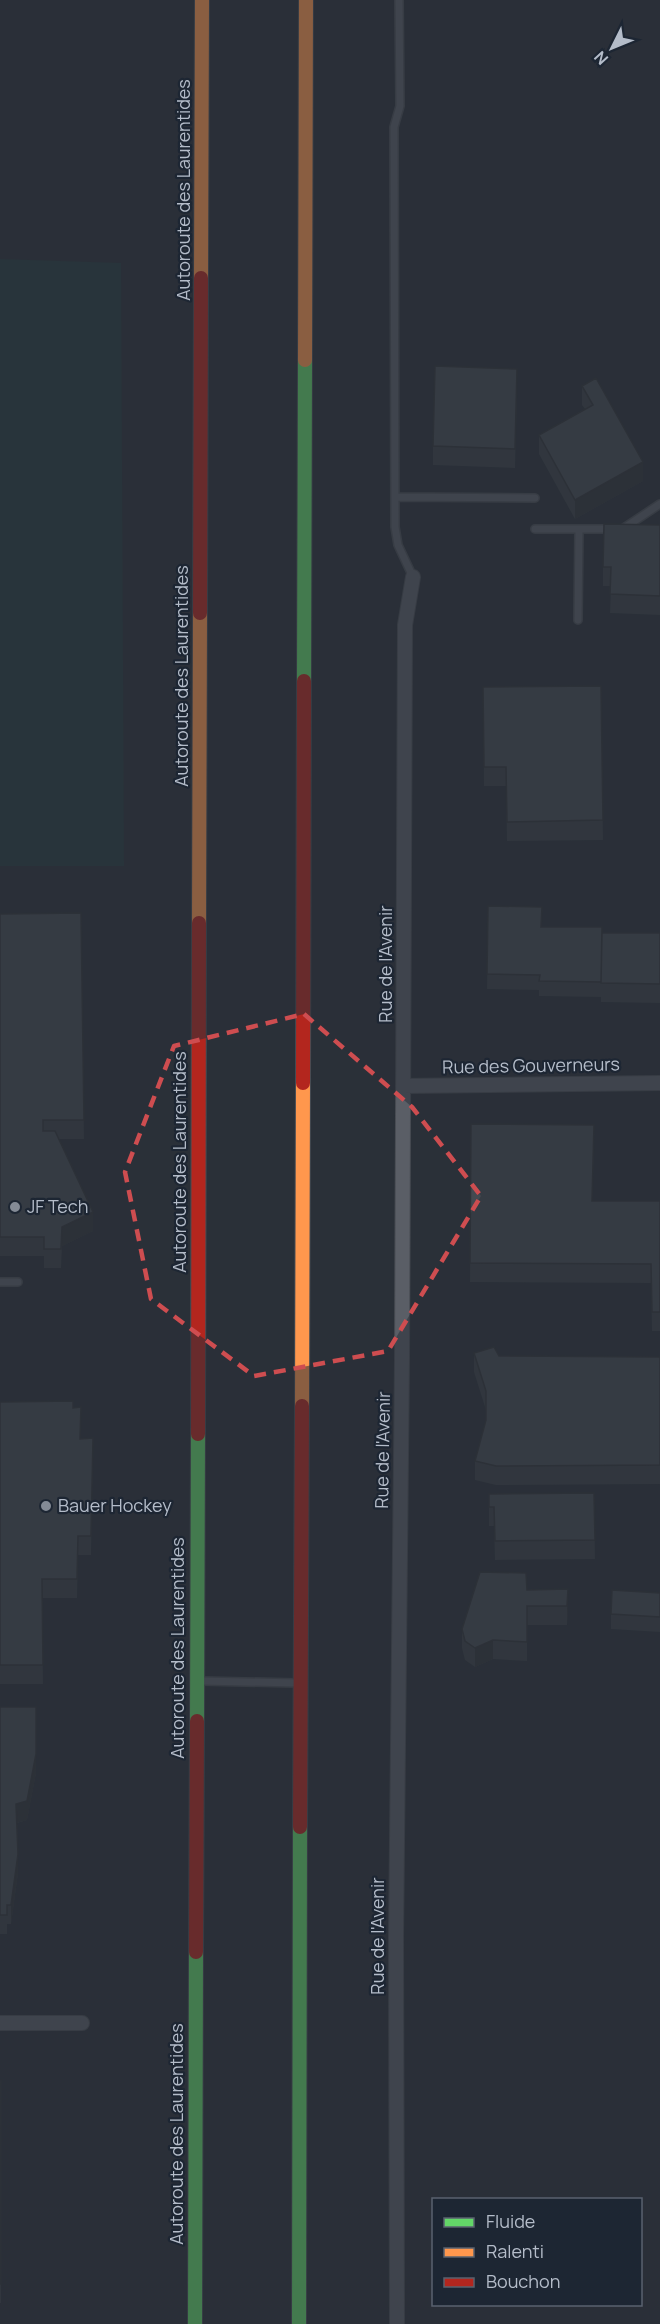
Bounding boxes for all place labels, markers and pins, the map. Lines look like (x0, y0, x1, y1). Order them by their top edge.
place label: JF Tech (27, 1194, 88, 1218)
marker: JF Tech (8, 1200, 22, 1214)
place label: Bauer Hockey (58, 1493, 172, 1517)
marker: Bauer Hockey (39, 1499, 53, 1513)

